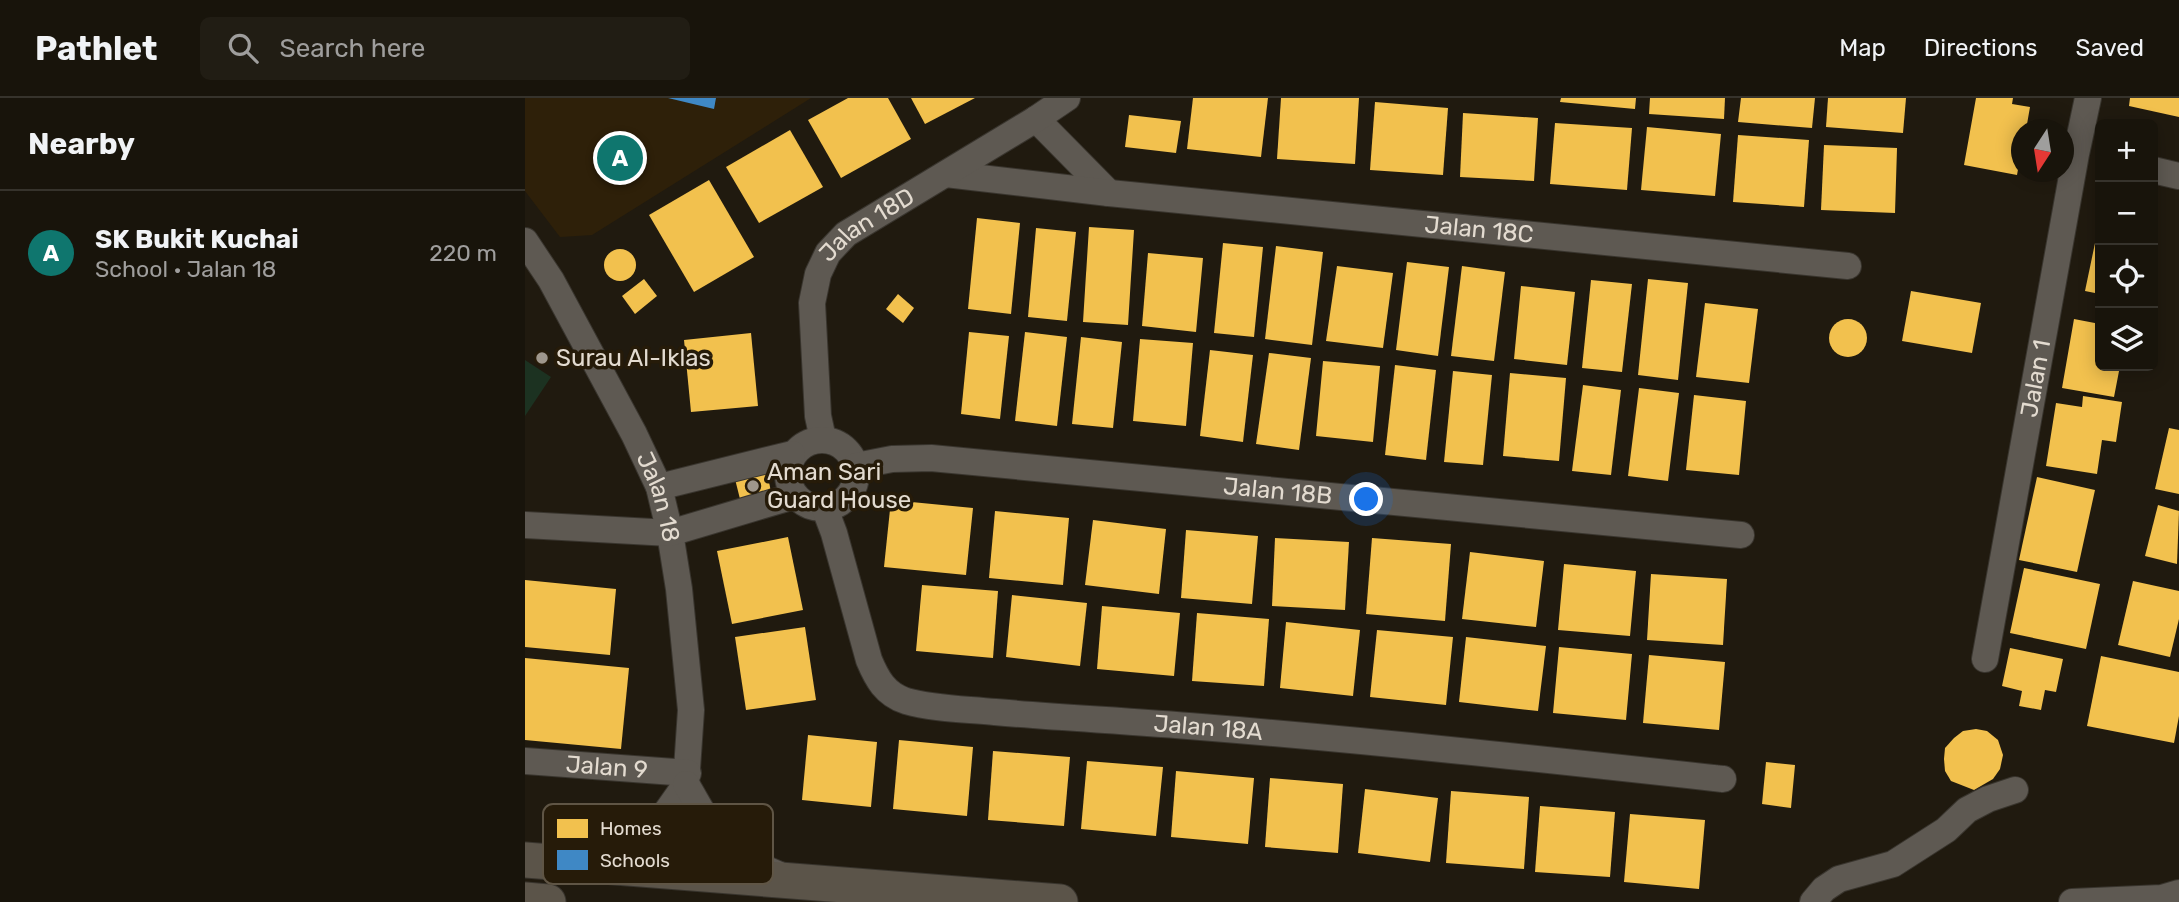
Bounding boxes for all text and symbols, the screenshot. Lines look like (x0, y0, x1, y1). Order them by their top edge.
search box (200, 17, 690, 80)
text: Pathlet (35, 29, 158, 68)
icon: search (224, 29, 262, 67)
text: Search here (280, 33, 425, 64)
text: Map (1839, 34, 1886, 62)
text: Directions (1924, 34, 2037, 62)
text: Saved (2075, 34, 2144, 62)
north arrow (2011, 119, 2074, 182)
map controls (2095, 119, 2158, 371)
button: + (2095, 119, 2158, 182)
text: Nearby (28, 126, 135, 162)
pin: A (597, 132, 643, 184)
street label: Jalan 18D (813, 182, 919, 267)
button: − (2095, 182, 2158, 245)
street label: Jalan 18C (1423, 210, 1535, 249)
text: SK Bukit Kuchai (95, 224, 299, 255)
text: A (43, 239, 59, 267)
text: 220 m (429, 239, 497, 267)
button: locate (2095, 245, 2158, 308)
text: School · Jalan 18 (95, 255, 276, 283)
button: layers (2095, 308, 2158, 371)
street label: Jalan 1 (2015, 338, 2056, 419)
place label: Surau Al-Iklas (556, 344, 711, 372)
marker: Surau Al-Iklas (534, 350, 550, 366)
street label: Jalan 18 (630, 447, 685, 544)
place label: Aman Sari Guard House (767, 458, 911, 514)
street label: Jalan 18B (1222, 472, 1334, 510)
marker: Aman Sari Guard House (745, 478, 761, 494)
your location (1349, 482, 1383, 516)
street label: Jalan 18A (1152, 709, 1264, 746)
street label: Jalan 9 (565, 750, 649, 784)
legend (543, 804, 773, 884)
text: Homes (600, 817, 662, 840)
text: Schools (600, 849, 670, 872)

